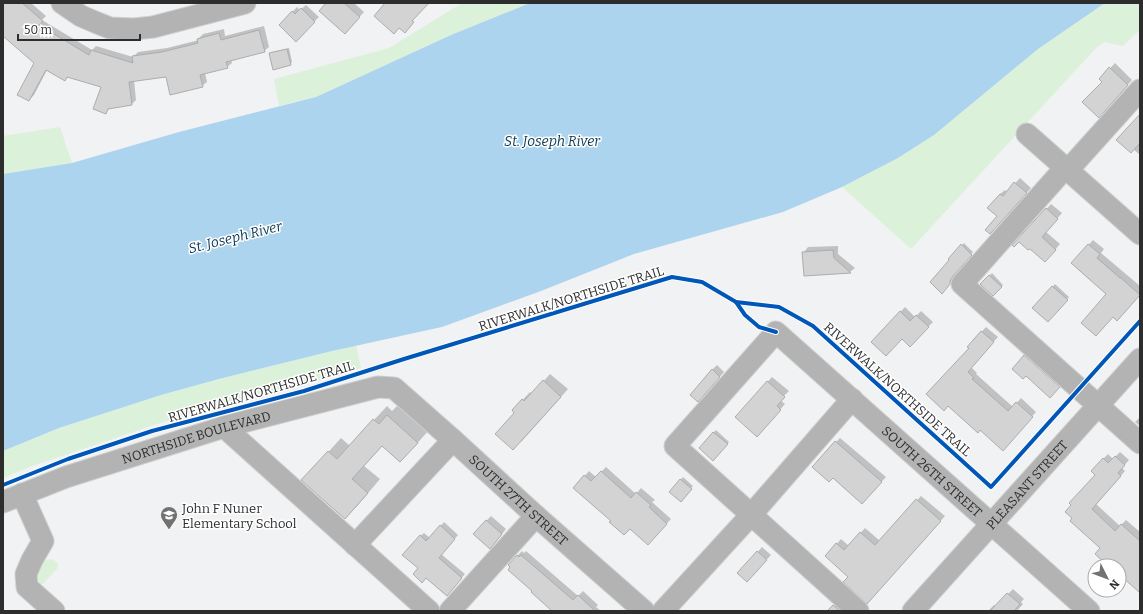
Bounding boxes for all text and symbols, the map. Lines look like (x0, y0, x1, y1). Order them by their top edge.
scale bar (18, 16, 140, 42)
text: 50 m (24, 23, 53, 37)
water label: St. Joseph River (504, 133, 601, 150)
water label: St. Joseph River (187, 217, 285, 257)
street label: RIVERWALK/NORTHSIDE TRAIL (477, 263, 665, 334)
street label: RIVERWALK/NORTHSIDE TRAIL (821, 319, 974, 459)
street label: RIVERWALK/NORTHSIDE TRAIL (166, 358, 356, 425)
street label: NORTHSIDE BOULEVARD (120, 408, 272, 467)
street label: SOUTH 26TH STREET (879, 423, 985, 520)
street label: PLEASANT STREET (983, 437, 1071, 532)
street label: SOUTH 27TH STREET (466, 452, 571, 549)
place label: John F Nuner Elementary School (181, 501, 297, 531)
school or university icon: John F Nuner Elementary School (159, 505, 179, 530)
north arrow (1087, 558, 1127, 598)
text: N (1106, 577, 1122, 592)

